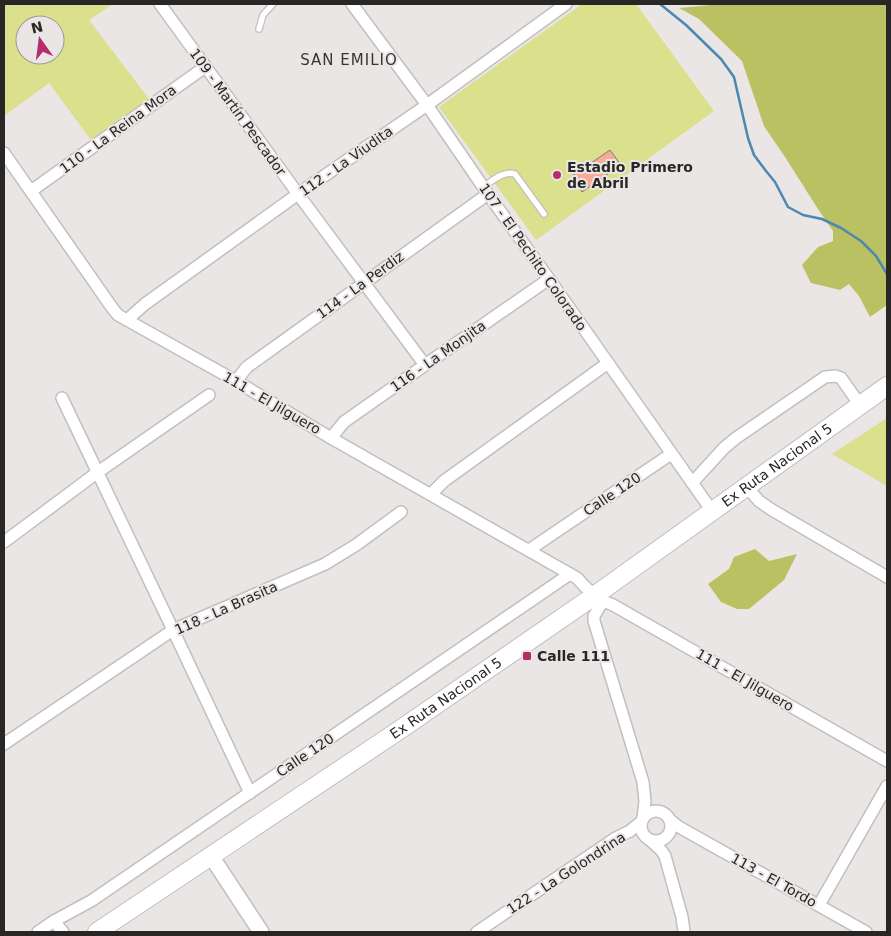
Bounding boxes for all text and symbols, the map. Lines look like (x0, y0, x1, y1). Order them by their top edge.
north arrow (15, 15, 65, 65)
text: N (29, 18, 44, 37)
street label: 109 - Martín Pescador (187, 45, 290, 179)
district label: SAN EMILIO (300, 51, 398, 69)
street label: 110 - La Reina Mora (57, 81, 179, 177)
street label: 112 - La Viudita (296, 123, 396, 199)
place label: Estadio Primero de Abril (567, 159, 693, 191)
marker: Estadio Primero de Abril (551, 169, 563, 181)
street label: 107 - El Pechito Colorado (476, 180, 590, 334)
street label: 114 - La Perdiz (313, 248, 407, 322)
street label: 116 - La Monjita (387, 317, 489, 395)
street label: 111 - El Jilguero (220, 369, 324, 437)
street label: Ex Ruta Nacional 5 (719, 420, 835, 510)
street label: Calle 120 (580, 469, 644, 519)
street label: 118 - La Brasita (172, 578, 280, 638)
street label: 111 - El Jilguero (693, 646, 797, 714)
place label: Calle 111 (537, 648, 610, 664)
marker: Calle 111 (521, 650, 533, 662)
street label: Ex Ruta Nacional 5 (387, 654, 505, 742)
street label: Calle 120 (273, 730, 337, 780)
street label: 122 - La Golondrina (504, 829, 628, 917)
street label: 113 - El Tordo (728, 850, 820, 910)

